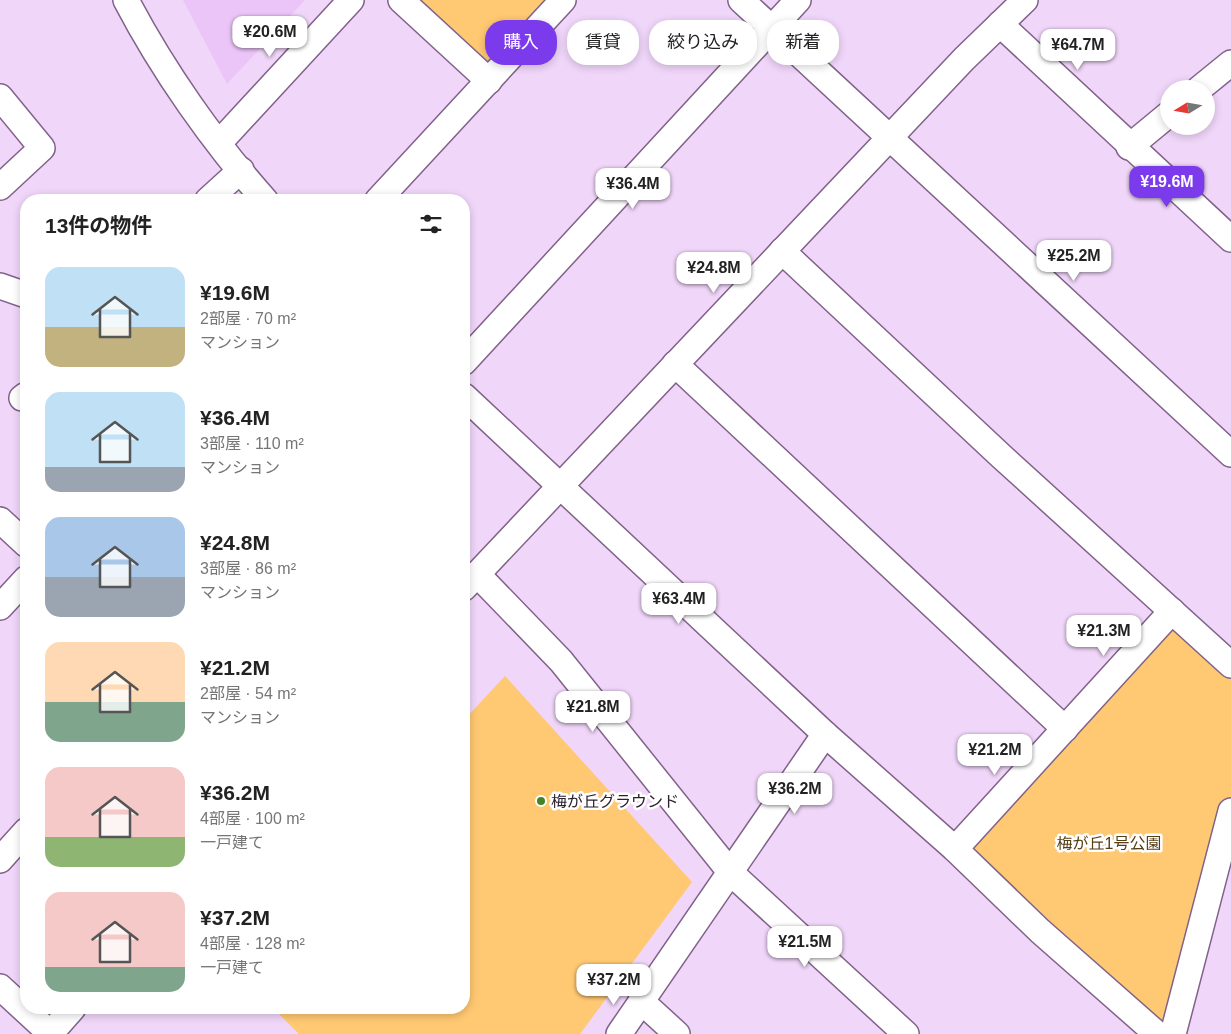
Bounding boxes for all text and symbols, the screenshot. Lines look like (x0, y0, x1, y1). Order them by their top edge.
pin: ¥20.6M (229, 15, 311, 58)
chip: 購入 (485, 20, 557, 65)
chip: 賃貸 (567, 20, 639, 65)
chip: 絞り込み (649, 20, 757, 65)
chip: 新着 (767, 20, 839, 65)
text: ¥20.6M (243, 23, 297, 40)
pin: ¥64.7M (1037, 28, 1119, 71)
text: ¥64.7M (1051, 36, 1105, 53)
north arrow (1160, 80, 1215, 135)
map controls (1160, 80, 1215, 135)
pin: ¥19.6M (1126, 166, 1208, 208)
pin: ¥36.4M (592, 168, 674, 210)
text: ¥19.6M (1140, 173, 1194, 190)
text: ¥36.4M (606, 175, 660, 192)
icon: filters (417, 210, 445, 238)
text: 13件の物件 (45, 214, 152, 237)
pin: ¥25.2M (1033, 240, 1115, 282)
text: ¥25.2M (1047, 247, 1101, 264)
pin: ¥24.8M (673, 252, 755, 294)
text: ¥24.8M (687, 259, 741, 276)
text: ¥19.6M (200, 281, 270, 304)
icon: home (85, 287, 145, 347)
text: 2部屋 · 70 m² (200, 310, 296, 327)
text: マンション (200, 334, 280, 351)
text: ¥36.4M (200, 406, 270, 429)
icon: home (85, 412, 145, 472)
text: 3部屋 · 110 m² (200, 435, 304, 452)
text: マンション (200, 459, 280, 476)
text: ¥24.8M (200, 531, 270, 554)
icon: home (85, 537, 145, 597)
text: 3部屋 · 86 m² (200, 560, 296, 577)
pin: ¥63.4M (638, 582, 720, 625)
text: マンション (200, 584, 280, 601)
text: ¥63.4M (652, 590, 706, 607)
pin: ¥21.3M (1063, 614, 1145, 657)
text: ¥21.3M (1077, 622, 1131, 639)
text: ¥21.2M (200, 656, 270, 679)
icon: home (85, 662, 145, 722)
text: 2部屋 · 54 m² (200, 685, 296, 702)
pin: ¥21.8M (552, 690, 634, 733)
text: ¥21.8M (566, 698, 620, 715)
text: マンション (200, 709, 280, 726)
pin: ¥21.2M (954, 734, 1036, 776)
text: ¥21.2M (968, 741, 1022, 758)
pin: ¥36.2M (754, 772, 836, 815)
text: ¥36.2M (768, 780, 822, 797)
text: ¥36.2M (200, 781, 270, 804)
icon: home (85, 787, 145, 847)
place label: 梅が丘グラウンド (551, 793, 679, 810)
marker: 梅が丘グラウンド (535, 795, 547, 807)
text: 4部屋 · 100 m² (200, 810, 305, 827)
text: 一戸建て (200, 834, 264, 851)
park label: 梅が丘1号公園 (1057, 835, 1161, 852)
text: ¥37.2M (200, 906, 270, 929)
icon: home (85, 912, 145, 972)
pin: ¥21.5M (764, 926, 846, 968)
text: ¥21.5M (778, 933, 832, 950)
text: 4部屋 · 128 m² (200, 935, 305, 952)
text: 一戸建て (200, 959, 264, 976)
pin: ¥37.2M (573, 964, 655, 1006)
text: ¥37.2M (587, 971, 641, 988)

